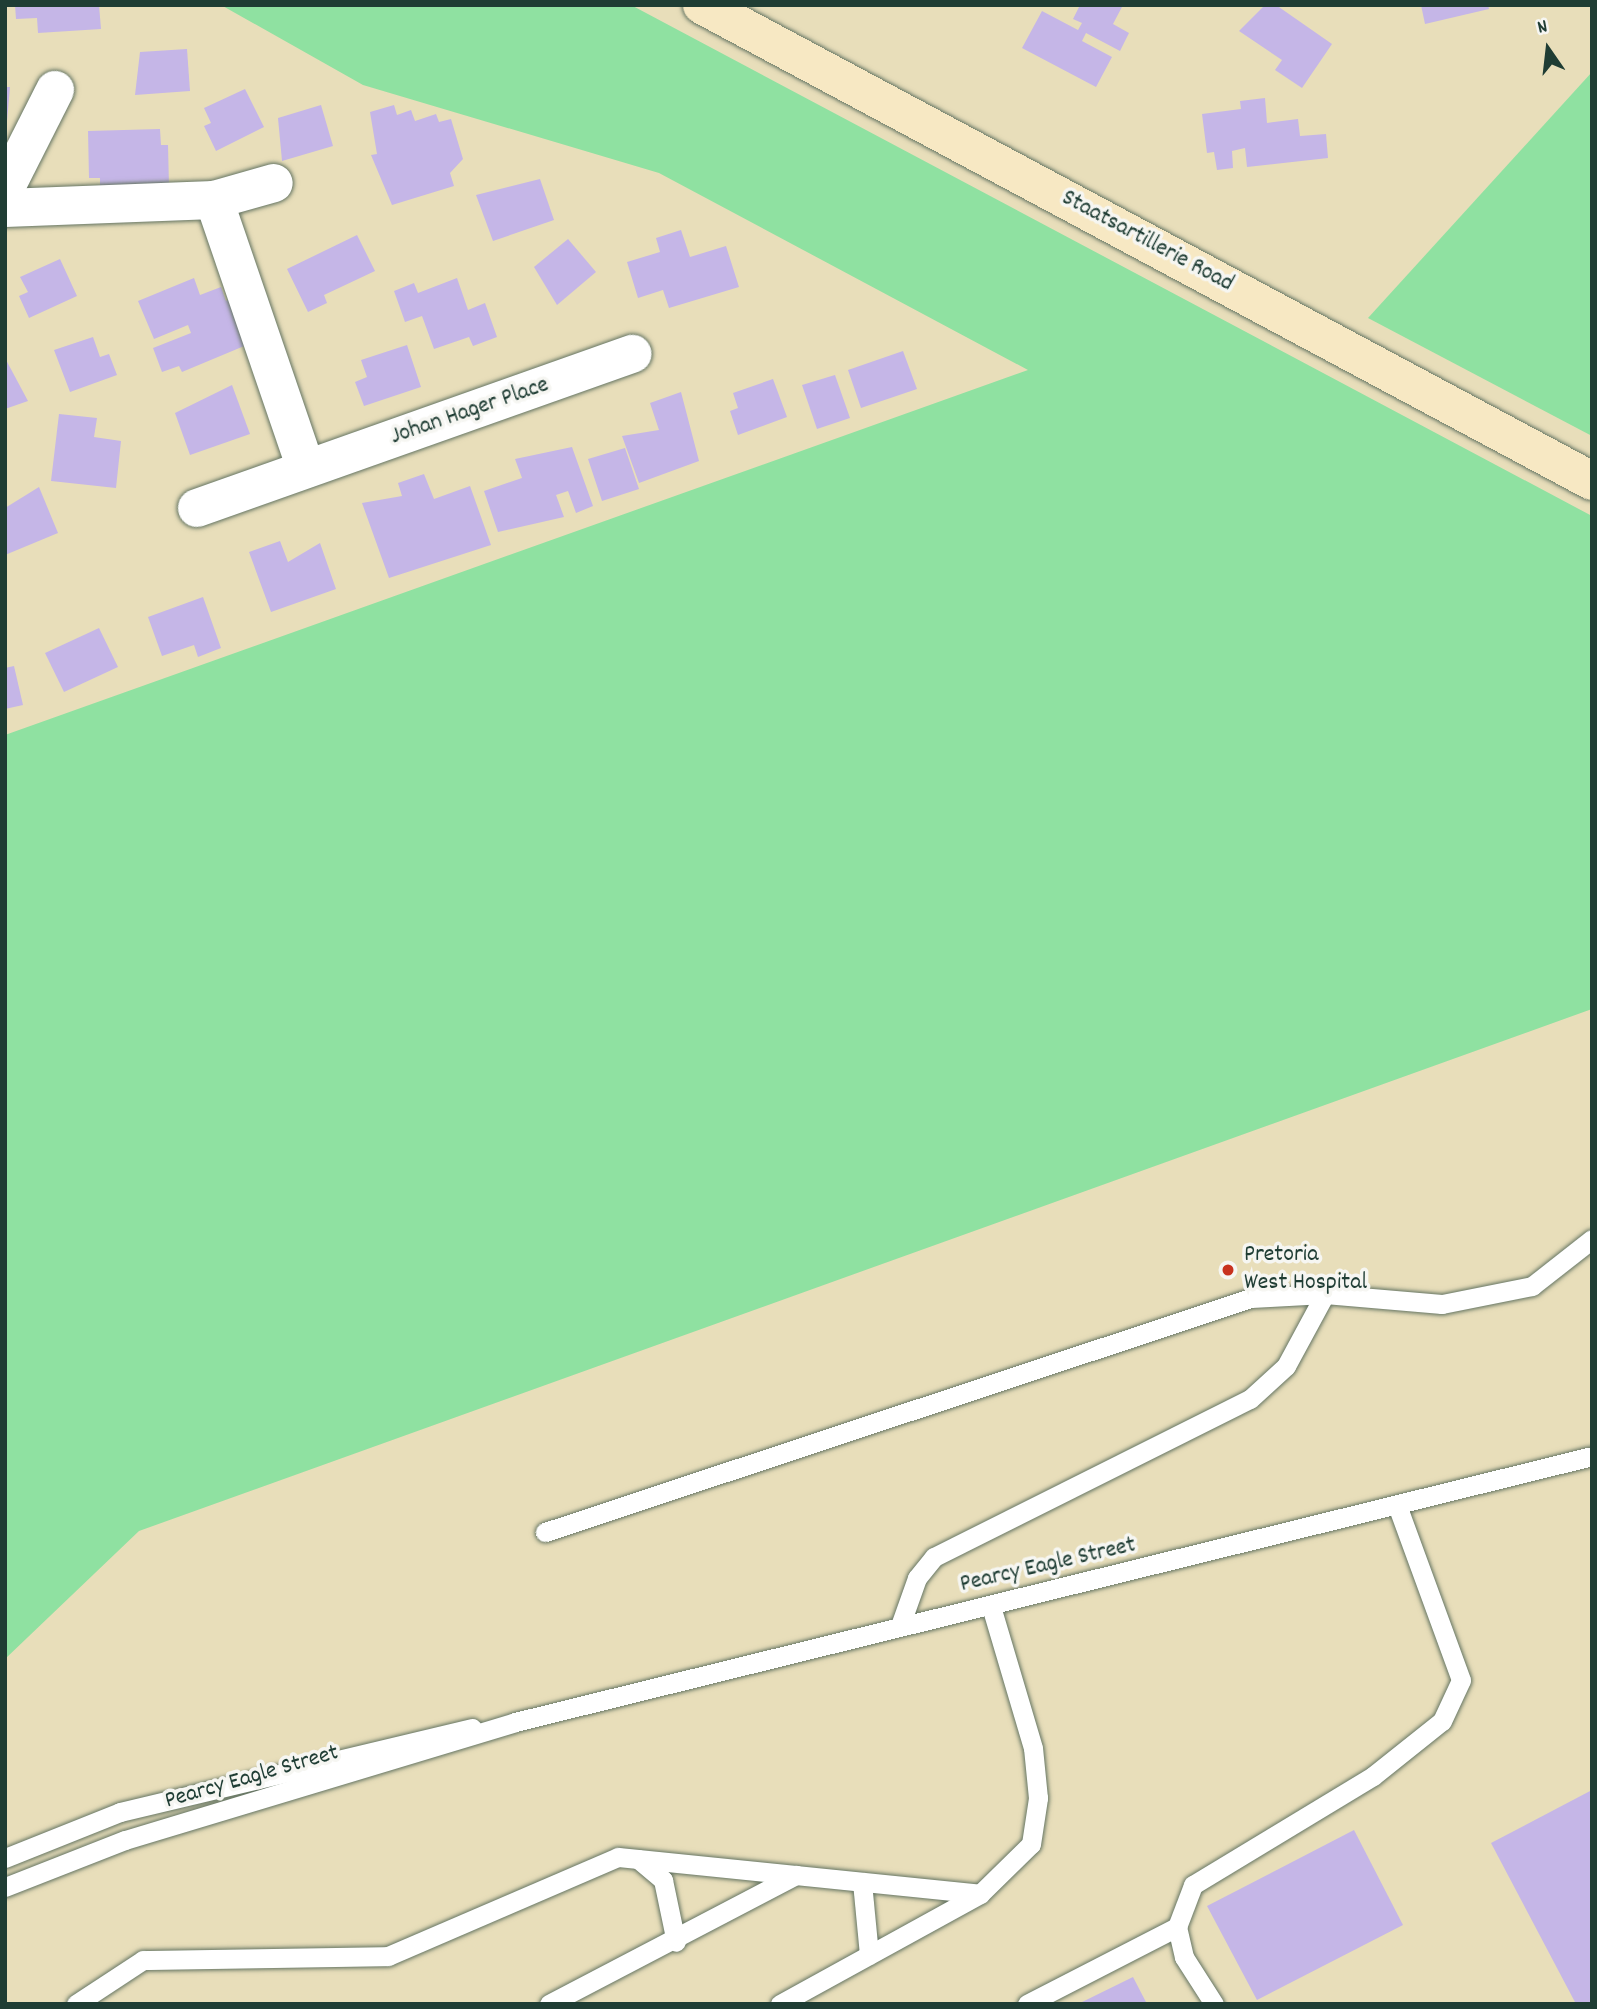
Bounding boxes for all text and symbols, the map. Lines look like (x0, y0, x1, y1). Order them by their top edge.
north arrow (1513, 14, 1583, 84)
text: N (1535, 14, 1551, 42)
street label: Staatsartillerie Road (1056, 185, 1238, 299)
street label: Johan Hager Place (387, 371, 553, 453)
place label: Pretoria West Hospital (1244, 1242, 1367, 1298)
marker: Pretoria West Hospital (1218, 1260, 1238, 1280)
street label: Pearcy Eagle Street (957, 1532, 1139, 1600)
street label: Pearcy Eagle Street (162, 1739, 342, 1817)

